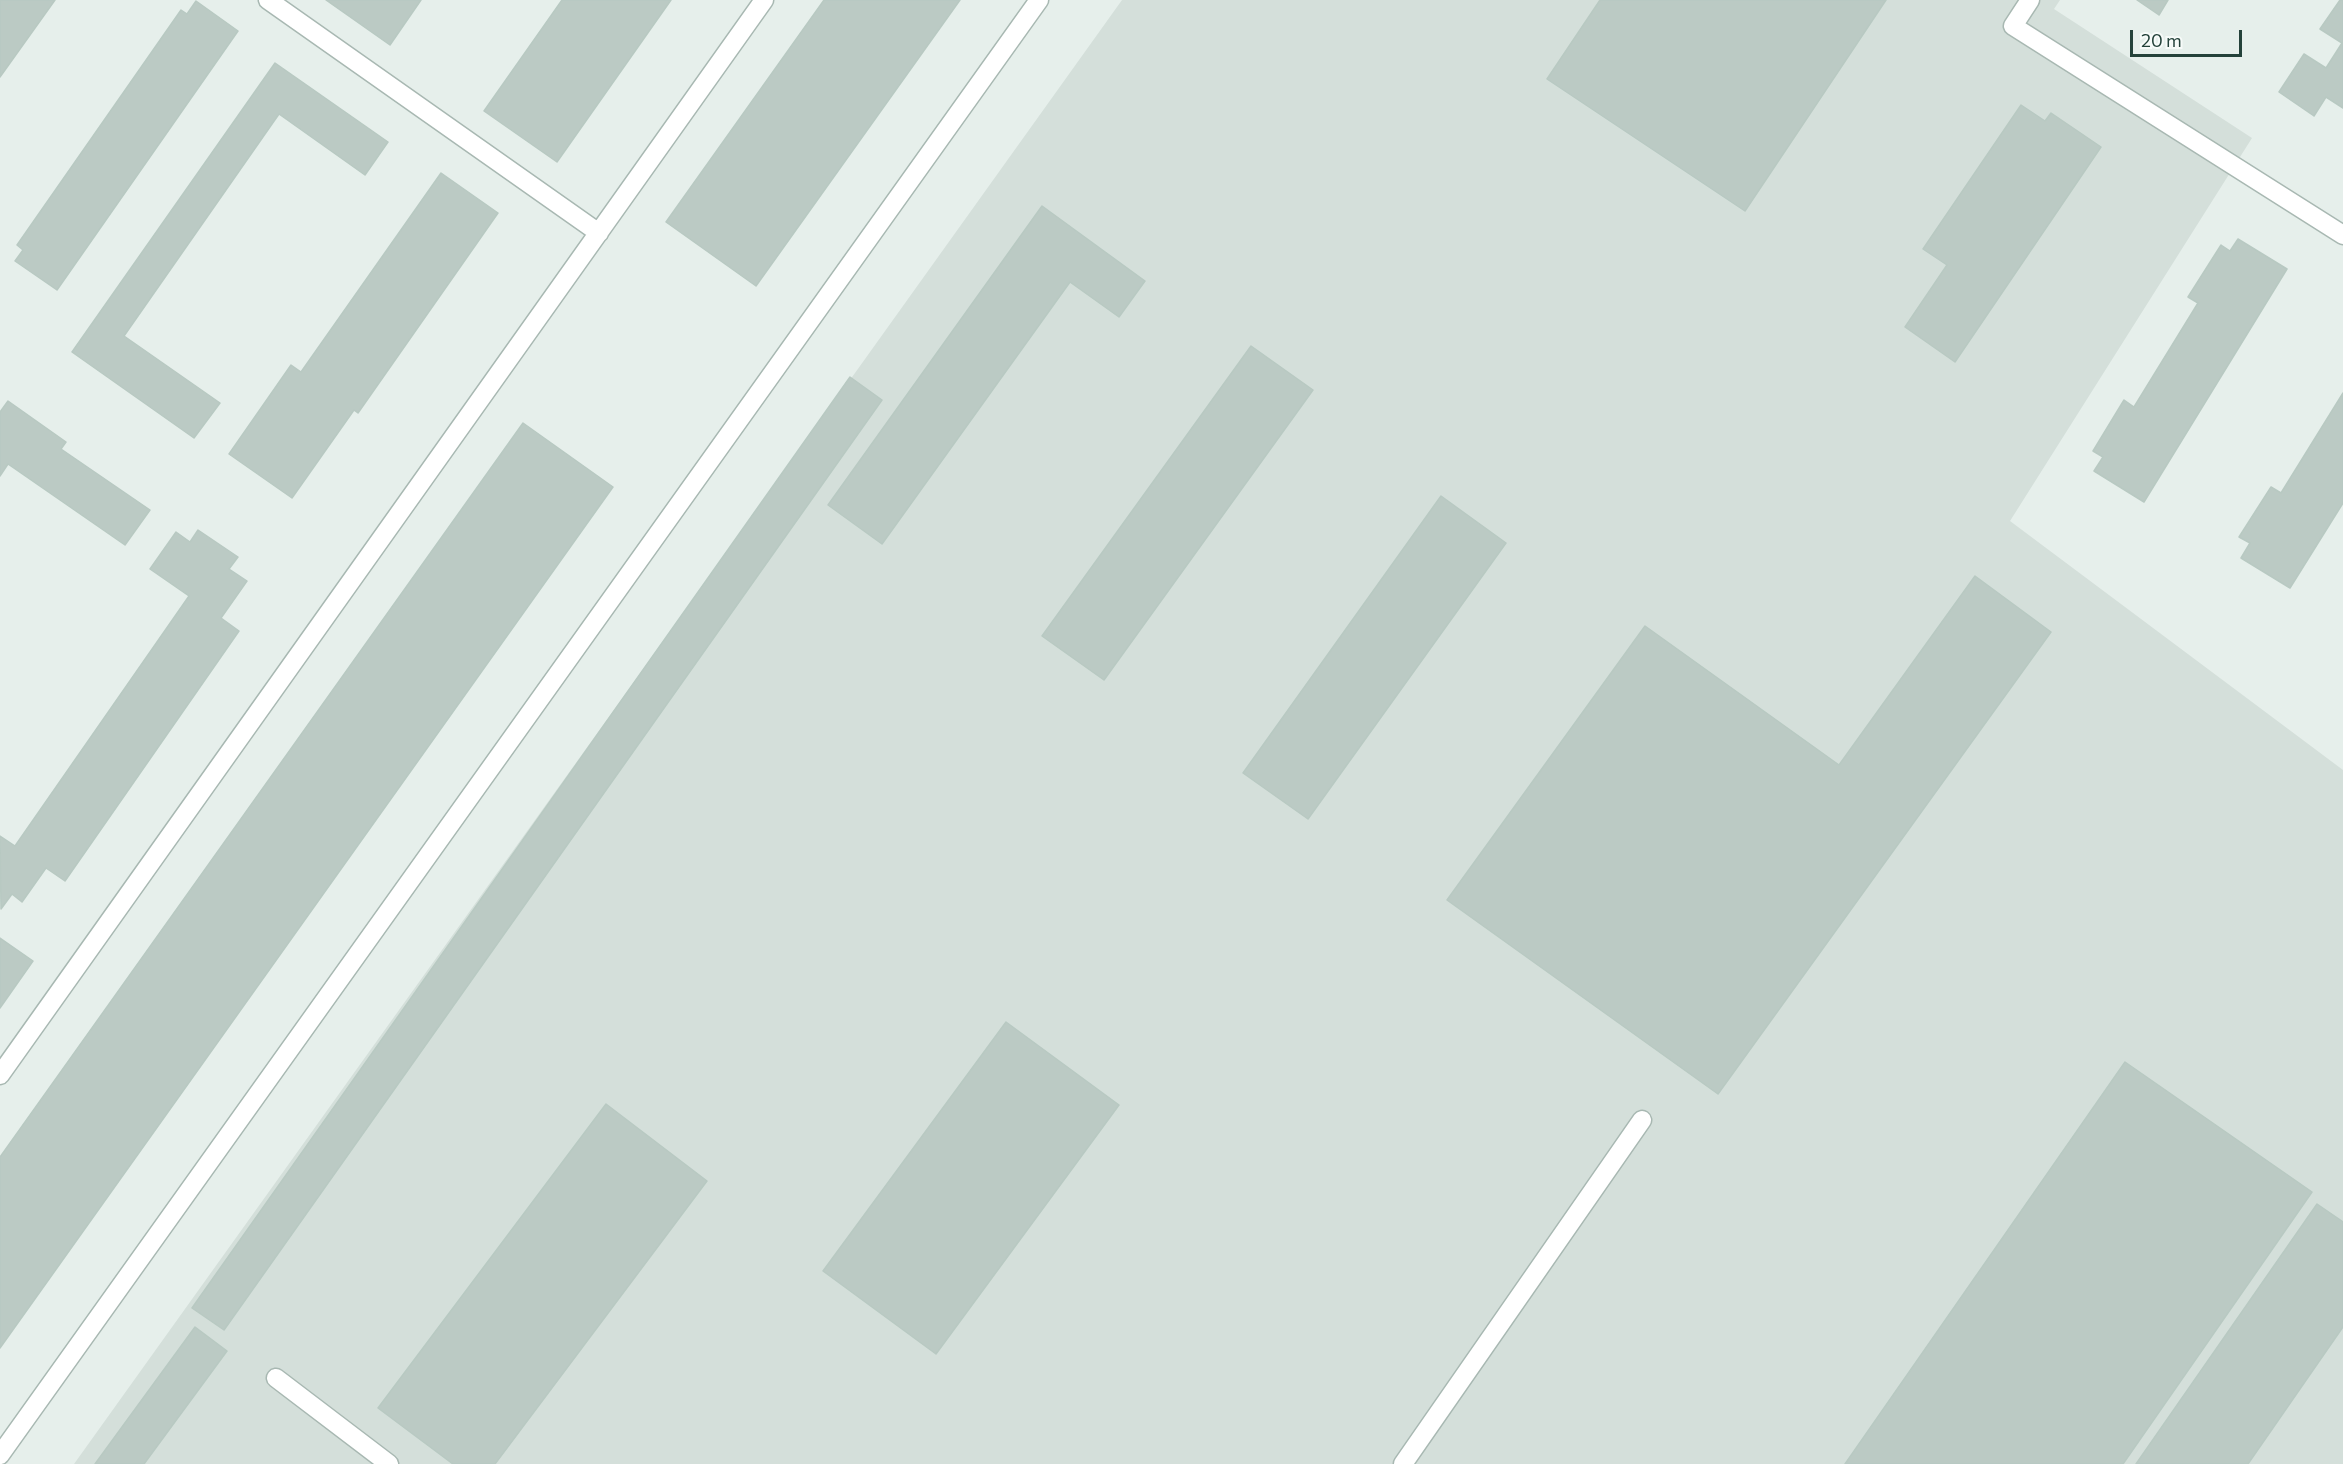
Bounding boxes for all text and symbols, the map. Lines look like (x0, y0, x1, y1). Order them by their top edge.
scale bar (2133, 18, 2246, 56)
text: 20 m (2141, 29, 2182, 51)

